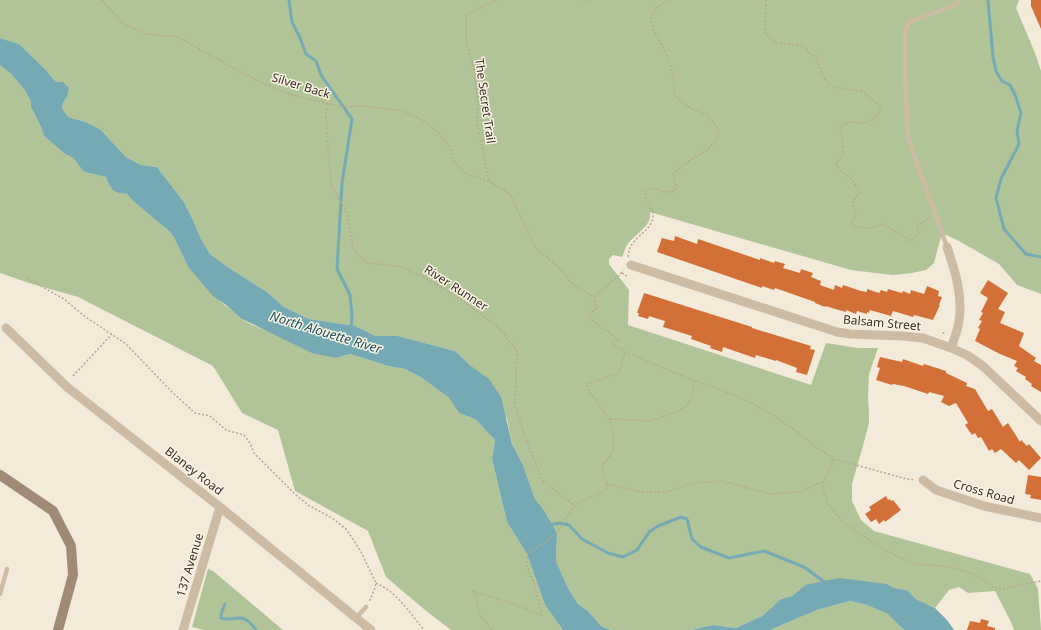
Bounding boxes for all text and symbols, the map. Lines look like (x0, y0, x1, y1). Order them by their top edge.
street label: The Secret Trail (471, 57, 500, 145)
street label: Silver Back (270, 69, 333, 103)
street label: River Runner (421, 261, 492, 315)
water label: North Alouette River (268, 306, 385, 358)
street label: Balsam Street (842, 311, 922, 334)
street label: Blaney Road (162, 442, 227, 499)
street label: Cross Road (952, 475, 1017, 508)
street label: 137 Avenue (172, 531, 207, 599)

